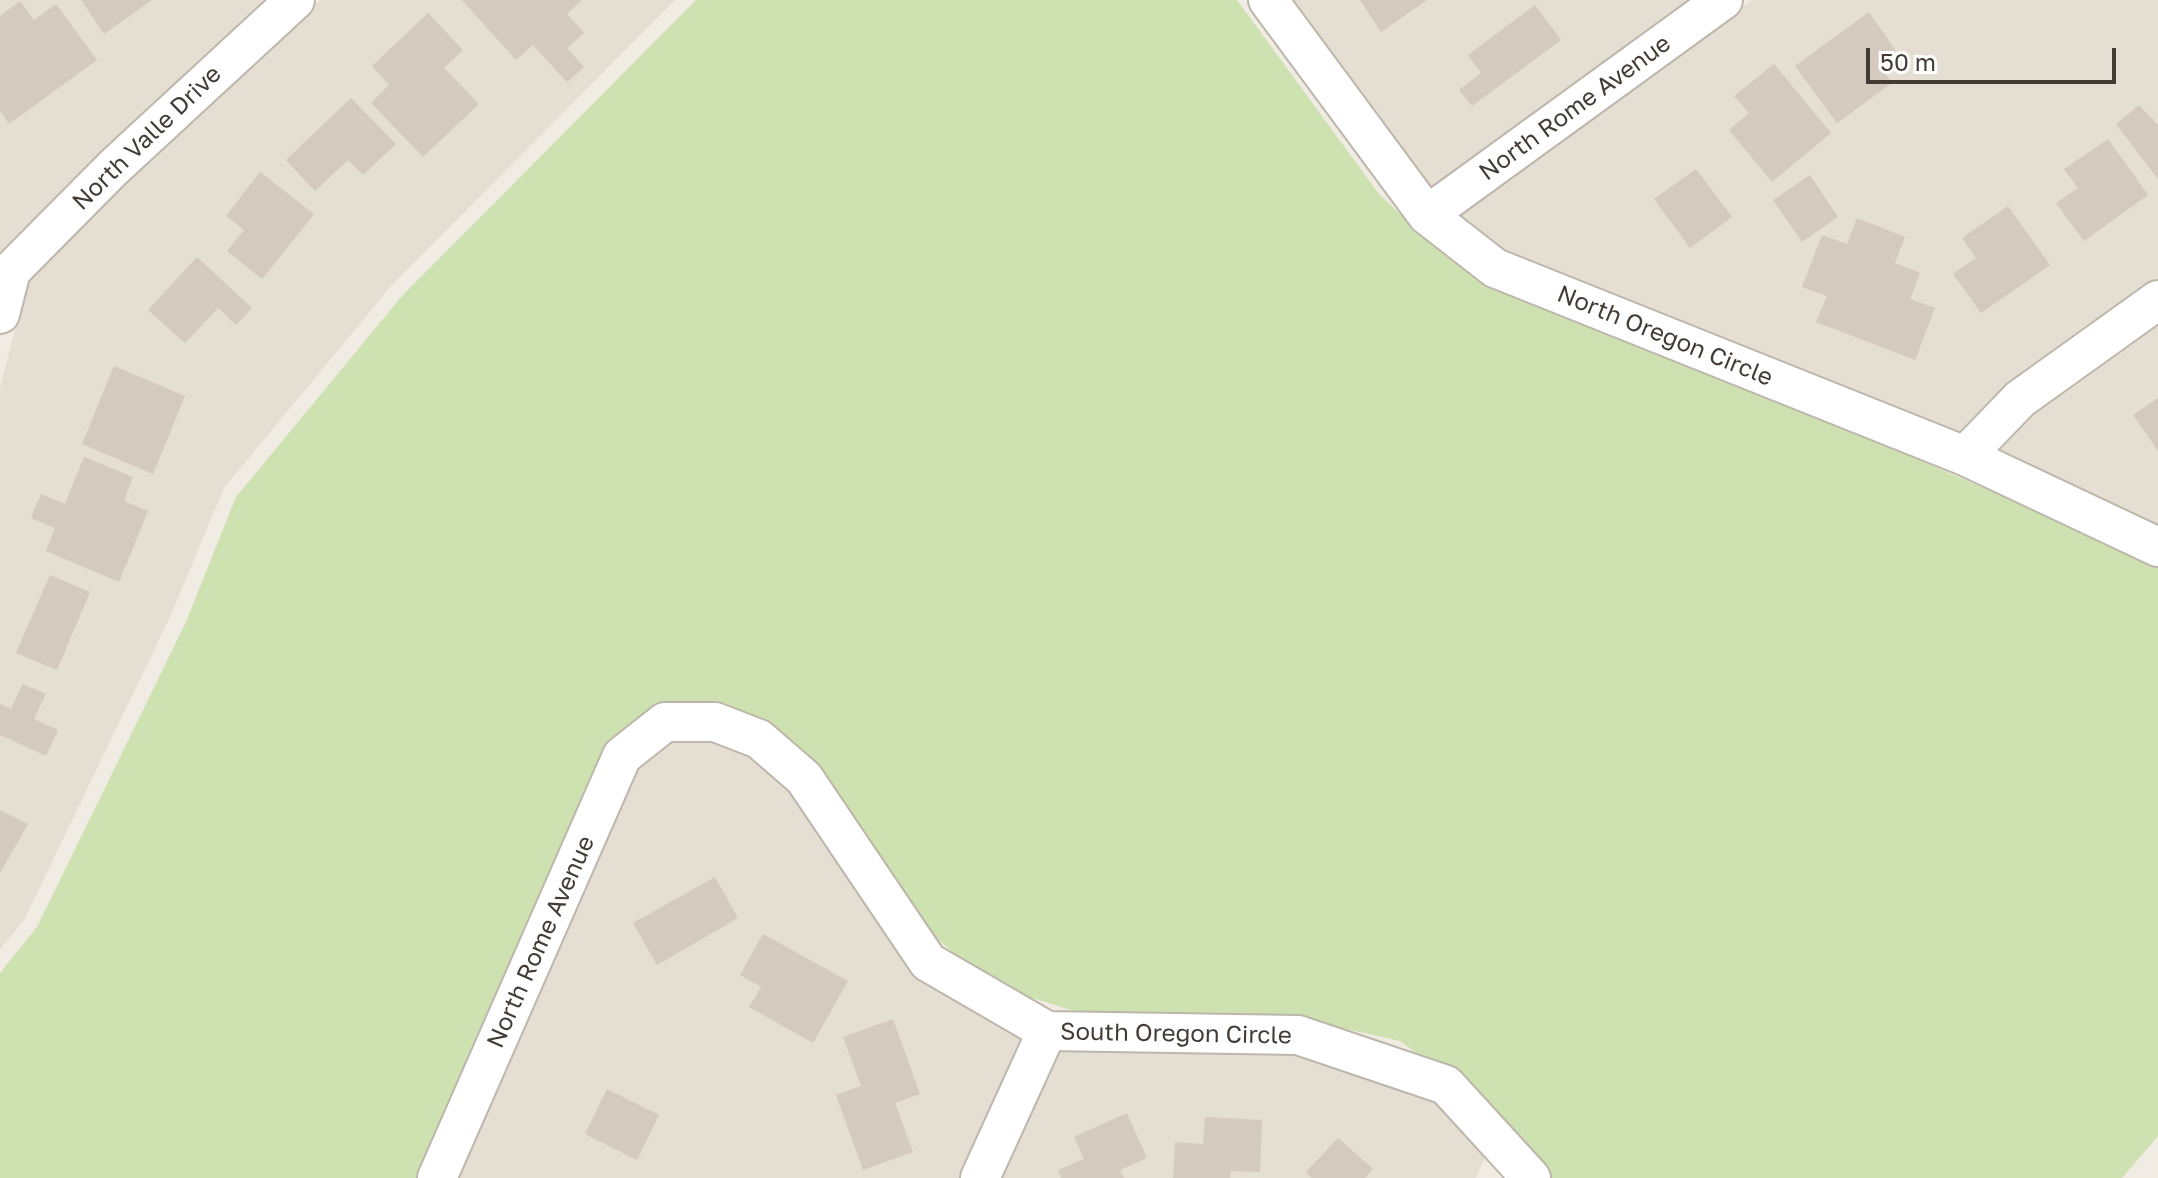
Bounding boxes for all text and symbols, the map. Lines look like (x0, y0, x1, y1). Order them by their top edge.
street label: North Rome Avenue (1474, 29, 1676, 187)
scale bar (1870, 32, 2120, 82)
text: 50 m (1880, 47, 1936, 76)
street label: North Valle Drive (67, 60, 227, 216)
street label: North Oregon Circle (1553, 280, 1777, 392)
street label: North Rome Avenue (481, 831, 601, 1053)
street label: South Oregon Circle (1060, 1018, 1292, 1050)

